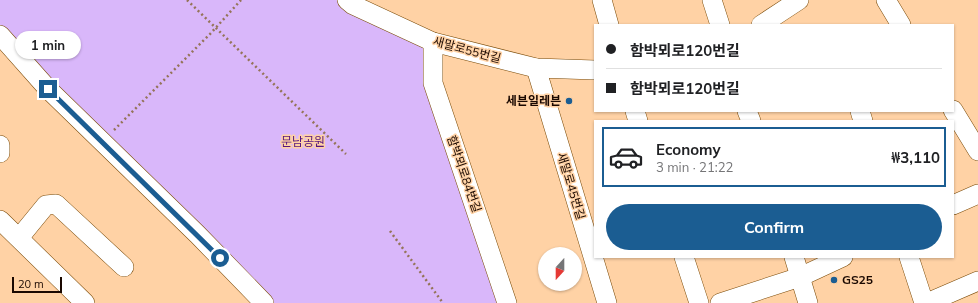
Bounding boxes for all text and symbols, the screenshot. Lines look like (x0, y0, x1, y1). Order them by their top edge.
callout: 1 min (15, 31, 81, 59)
street label: 새말로55번길 (432, 33, 503, 66)
text: 1 min (31, 37, 65, 53)
text: 함박뫼로120번길 (630, 41, 740, 60)
text: 함박뫼로120번길 (630, 79, 740, 98)
route end (39, 80, 57, 98)
place label: 세븐일레븐 (506, 93, 561, 108)
marker: 세븐일레븐 (564, 96, 574, 106)
street label: 함박뫼로84번길 (444, 133, 485, 214)
park label: 문남공원 (281, 134, 325, 149)
icon: car (608, 139, 644, 175)
text: Economy (656, 140, 721, 159)
text: ₩3,110 (891, 148, 940, 167)
street label: 새말로45번길 (554, 150, 589, 221)
text: 3 min · 21:22 (656, 159, 733, 175)
button: Confirm (606, 204, 942, 250)
north arrow (538, 247, 582, 291)
map controls (538, 247, 582, 291)
route start (211, 249, 229, 267)
place label: GS25 (842, 272, 873, 287)
scale bar (12, 275, 62, 294)
marker: GS25 (829, 275, 839, 285)
text: 20 m (18, 277, 44, 291)

